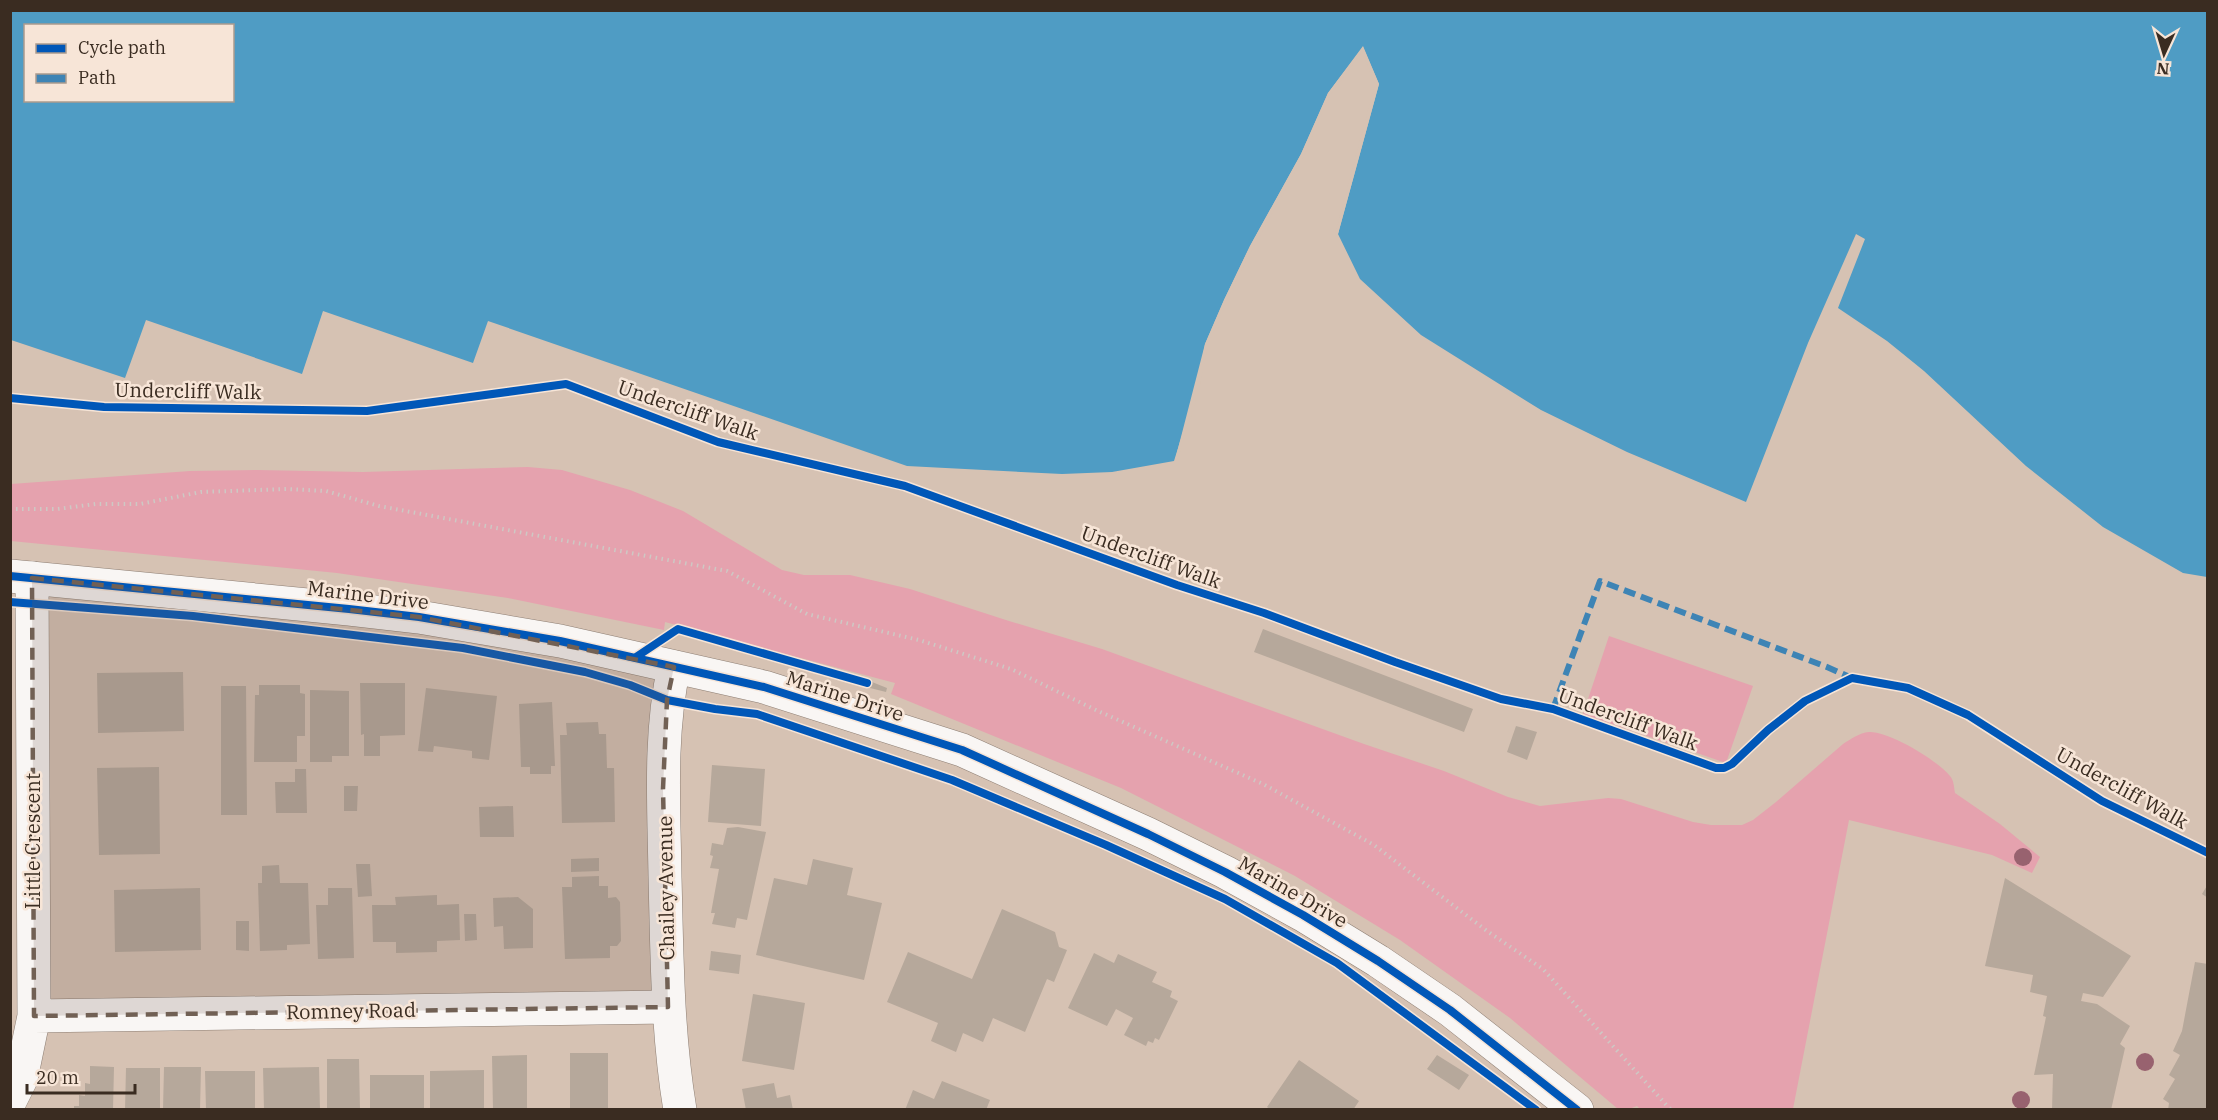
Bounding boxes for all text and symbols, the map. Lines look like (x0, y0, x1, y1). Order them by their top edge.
legend (24, 24, 234, 102)
north arrow (2134, 24, 2194, 84)
text: Cycle path (78, 36, 166, 59)
text: N (2156, 59, 2170, 79)
text: Path (78, 66, 116, 89)
street label: Undercliff Walk (614, 373, 762, 446)
street label: Undercliff Walk (114, 376, 262, 405)
street label: Undercliff Walk (1078, 519, 1225, 594)
street label: Marine Drive (306, 574, 430, 615)
street label: Marine Drive (783, 664, 907, 727)
street label: Undercliff Walk (1555, 681, 1702, 756)
street label: Undercliff Walk (2051, 740, 2193, 835)
street label: Little Crescent (19, 773, 46, 909)
street label: Chailey Avenue (651, 815, 680, 961)
street label: Marine Drive (1234, 849, 1353, 934)
street label: Romney Road (286, 996, 416, 1025)
scale bar (27, 1057, 135, 1095)
text: 20 m (36, 1066, 79, 1089)

